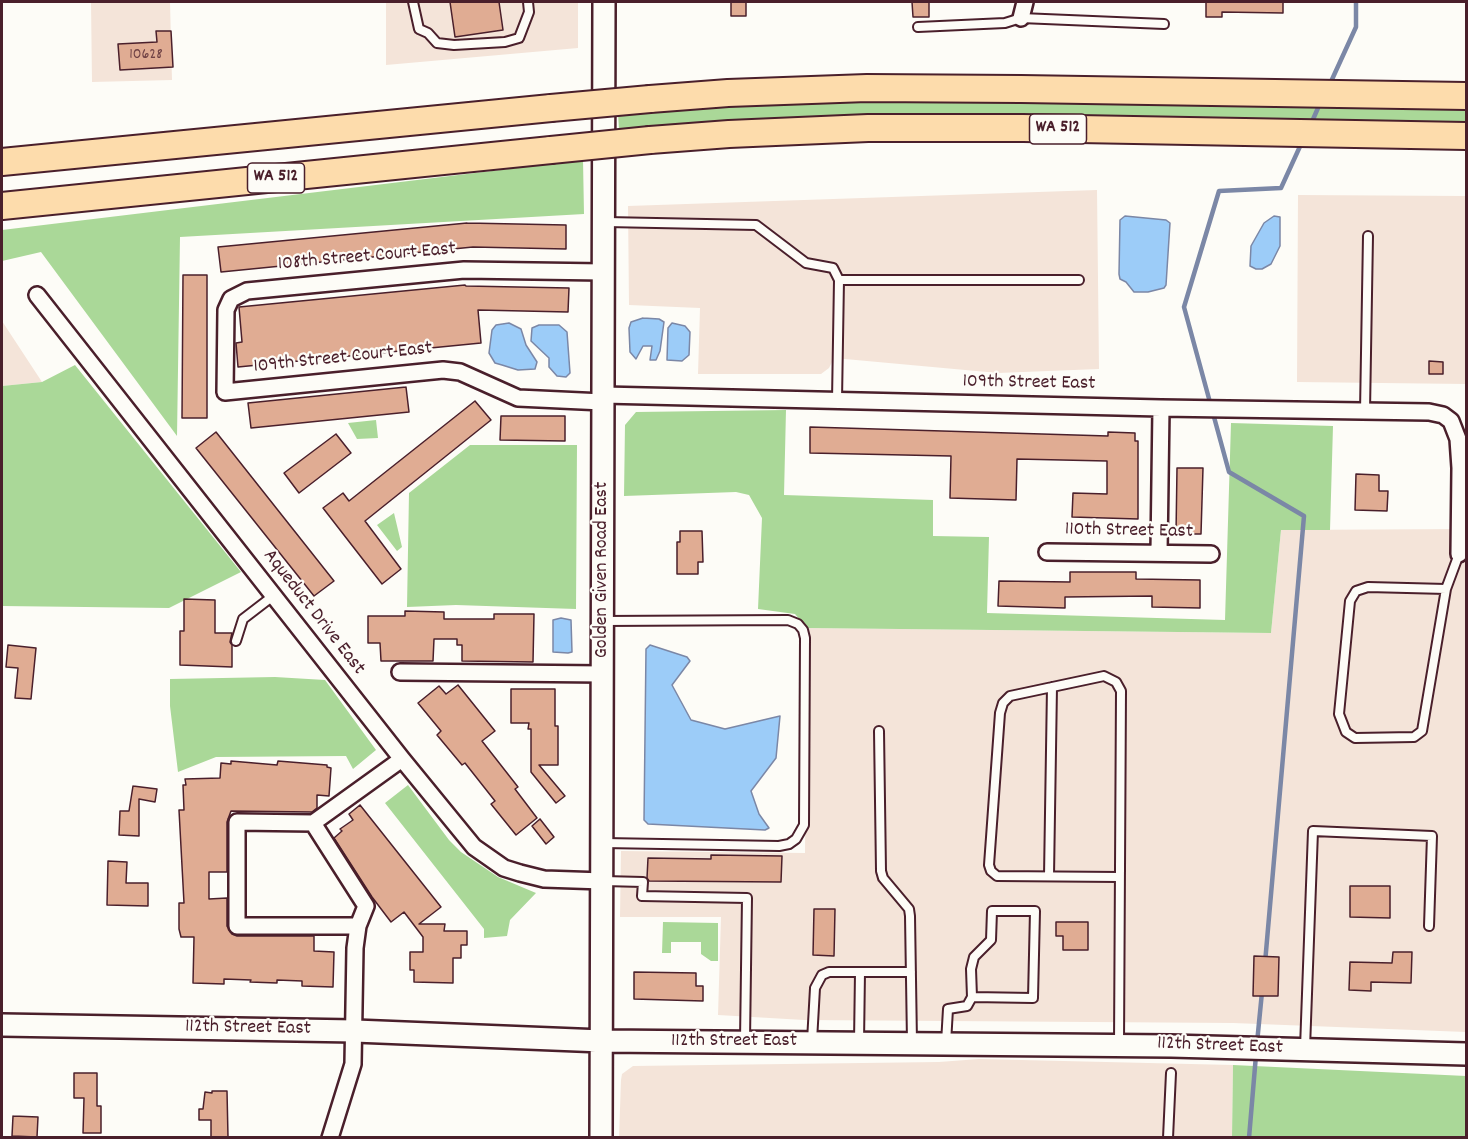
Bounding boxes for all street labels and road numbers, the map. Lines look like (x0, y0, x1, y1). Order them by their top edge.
road number: WA 512 (1030, 114, 1086, 144)
road number: WA 512 (248, 163, 304, 193)
street label: 108th Street Court East (277, 238, 457, 278)
street label: 109th Street Court East (252, 338, 434, 380)
street label: 109th Street East (962, 371, 1096, 397)
street label: Golden Given Road East (591, 482, 615, 658)
street label: 110th Street East (1065, 519, 1193, 545)
street label: Aqueduct Drive East (257, 545, 369, 681)
street label: 112th Street East (185, 1016, 311, 1042)
street label: 112th Street East (671, 1030, 797, 1054)
street label: 112th Street East (1157, 1033, 1283, 1061)

